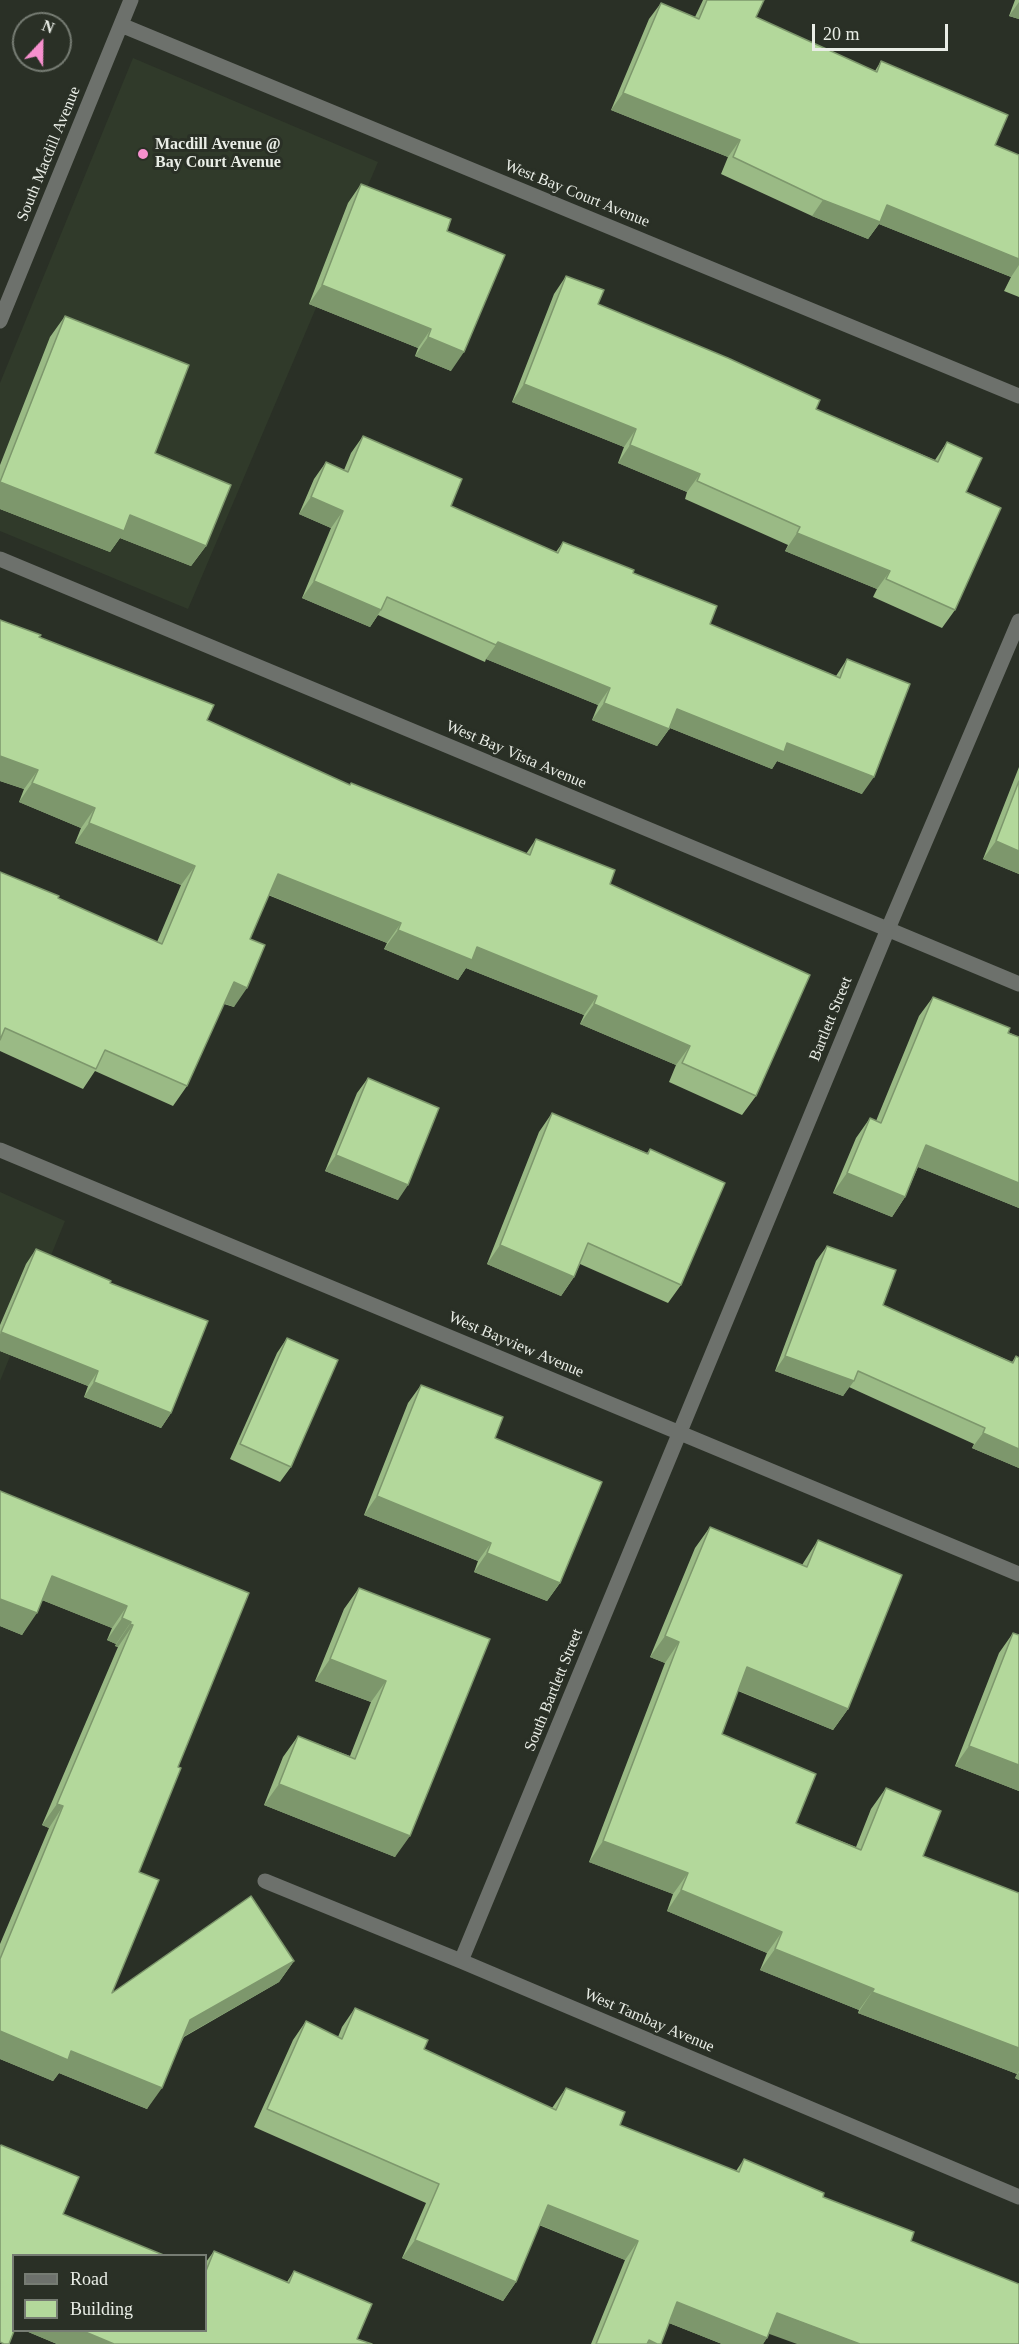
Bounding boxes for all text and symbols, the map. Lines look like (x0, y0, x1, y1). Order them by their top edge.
north arrow (12, 12, 72, 72)
scale bar (815, 12, 952, 50)
text: N (40, 17, 57, 37)
text: 20 m (823, 24, 860, 44)
street label: South Macdill Avenue (13, 84, 85, 224)
place label: Macdill Avenue @ Bay Court Avenue (155, 135, 281, 173)
marker: Macdill Avenue @ Bay Court Avenue (136, 147, 150, 161)
street label: West Bay Court Avenue (502, 156, 652, 232)
street label: West Bay Vista Avenue (443, 717, 589, 793)
street label: Bartlett Street (805, 974, 857, 1064)
street label: West Bayview Avenue (445, 1308, 587, 1382)
street label: South Bartlett Street (521, 1626, 587, 1754)
street label: West Tambay Avenue (581, 1985, 717, 2057)
legend (12, 2254, 207, 2332)
text: Road (70, 2269, 108, 2289)
text: Building (70, 2299, 133, 2319)

